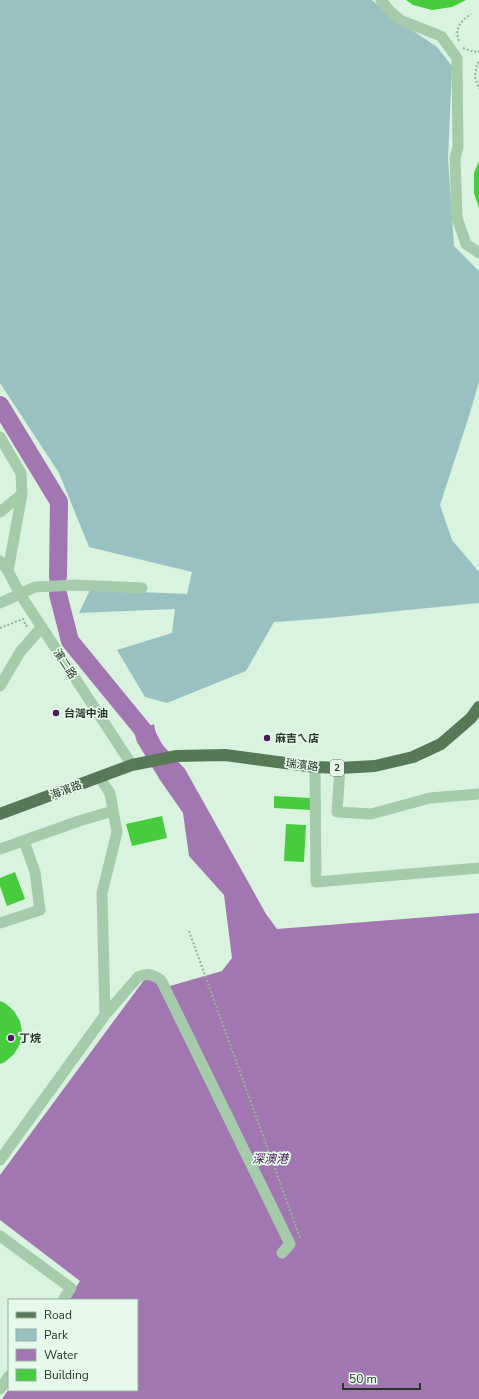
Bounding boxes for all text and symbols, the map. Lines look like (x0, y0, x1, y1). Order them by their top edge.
street label: 濱二路 (50, 646, 80, 682)
place label: 台灣中油 (64, 706, 108, 721)
marker: 台灣中油 (51, 708, 61, 718)
place label: 麻吉ㄟ店 (275, 731, 319, 746)
marker: 麻吉ㄟ店 (262, 733, 272, 743)
street label: 瑞濱路 (285, 756, 319, 774)
road number: 2 (330, 760, 344, 776)
street label: 海濱路 (48, 777, 84, 803)
place label: 丁烷 (19, 1031, 41, 1046)
marker: 丁烷 (6, 1033, 16, 1043)
water label: 深澳港 (252, 1151, 290, 1167)
legend (8, 1299, 138, 1391)
text: Road (44, 1307, 72, 1323)
text: Park (44, 1327, 69, 1343)
text: Water (44, 1347, 78, 1363)
scale bar (343, 1365, 420, 1391)
text: Building (44, 1367, 89, 1383)
text: 50 m (349, 1371, 377, 1387)

